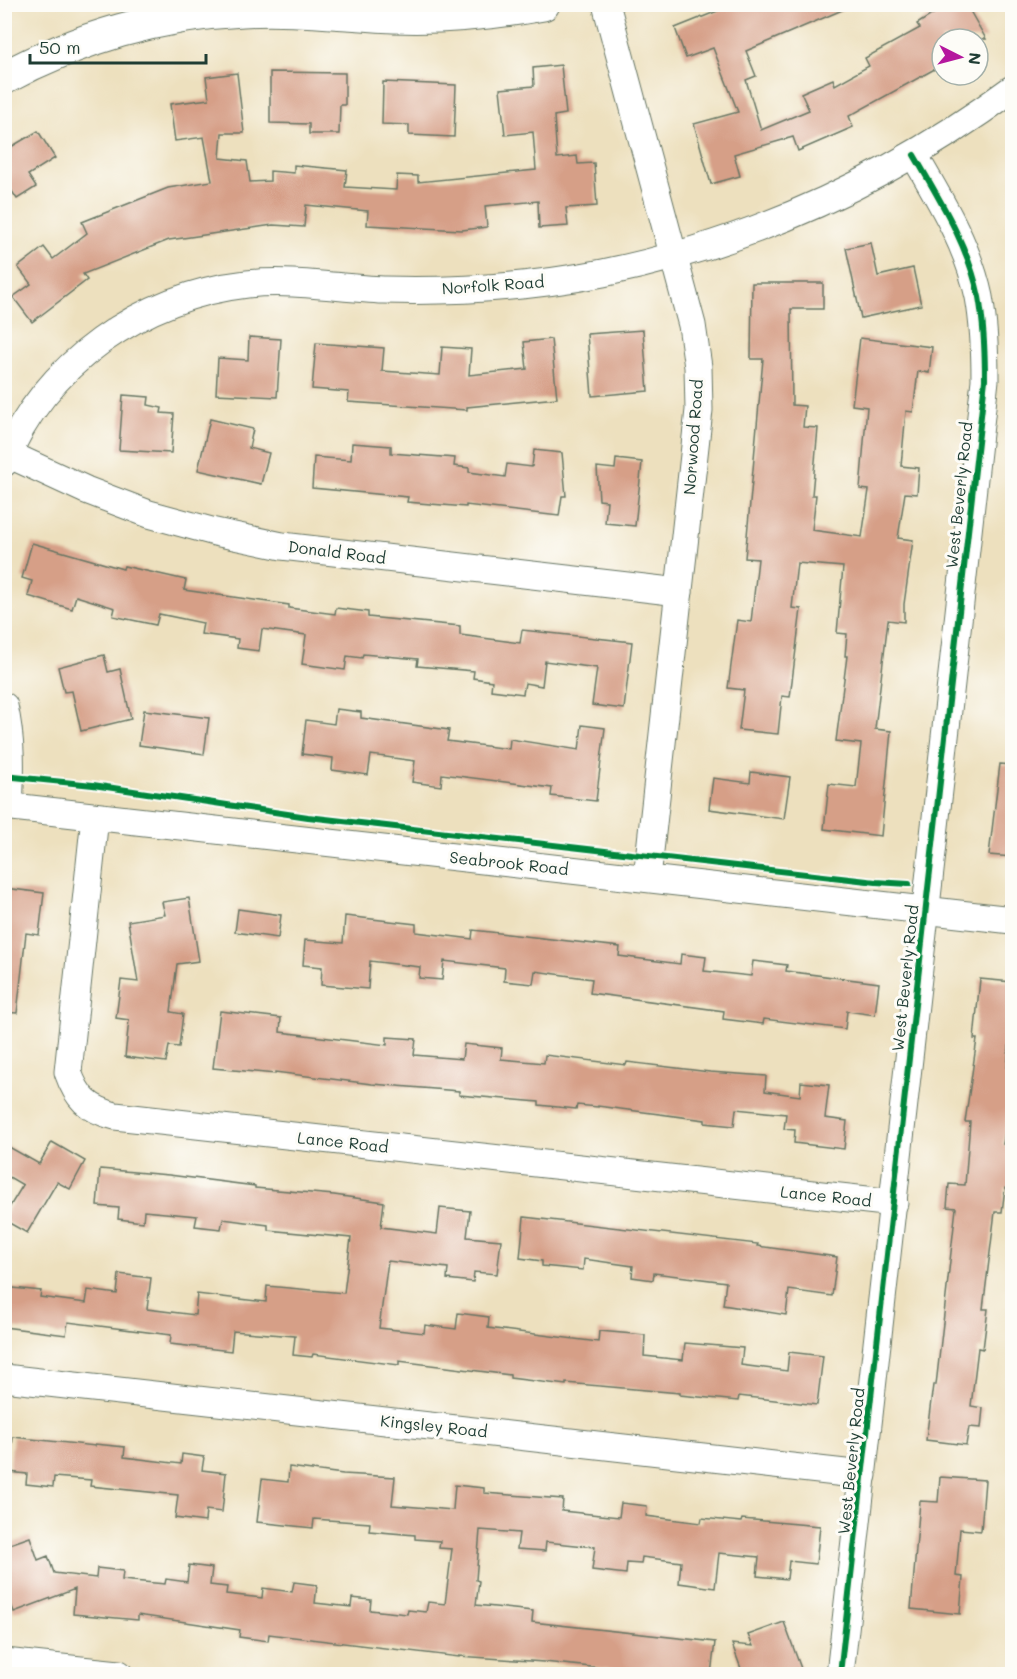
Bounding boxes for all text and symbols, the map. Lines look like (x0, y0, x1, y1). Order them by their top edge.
scale bar (30, 27, 206, 65)
north arrow (930, 27, 990, 87)
text: 50 m (39, 35, 81, 59)
text: N (964, 51, 986, 66)
street label: Norfolk Road (441, 270, 545, 299)
street label: Norwood Road (678, 378, 707, 495)
street label: West Beverly Road (940, 421, 977, 569)
street label: Donald Road (287, 535, 387, 568)
street label: Seabrook Road (449, 846, 570, 879)
street label: West Beverly Road (886, 904, 923, 1052)
street label: Lance Road (296, 1126, 390, 1157)
street label: Lance Road (779, 1180, 873, 1211)
street label: West Beverly Road (832, 1387, 869, 1535)
street label: Kingsley Road (379, 1409, 489, 1442)

